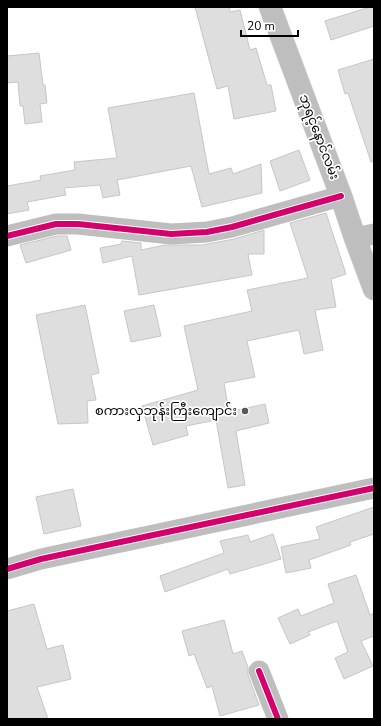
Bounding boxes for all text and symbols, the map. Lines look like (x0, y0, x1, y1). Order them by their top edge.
scale bar (241, 12, 298, 38)
text: 20 m (247, 18, 275, 34)
street label: ဘုရင့်နောင်လမ်း (294, 92, 343, 182)
place label: စကားလှဘုန်းကြီးကျောင်း (95, 402, 237, 421)
marker: စကားလှဘုန်းကြီးကျောင်း (240, 406, 250, 416)

